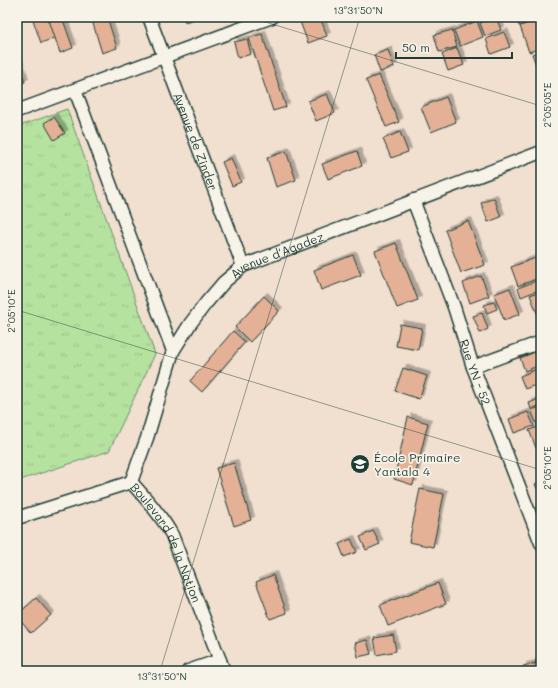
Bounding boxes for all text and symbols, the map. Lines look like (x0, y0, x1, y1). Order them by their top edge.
text: 13°31'50"N (333, 3, 383, 17)
scale bar (396, 34, 512, 60)
text: 50 m (402, 39, 430, 55)
text: 2°05'05"E (540, 82, 554, 127)
street label: Avenue de Zinder (170, 90, 222, 193)
street label: Avenue d'Agadez (227, 228, 326, 281)
text: 2°05'10"E (4, 289, 18, 333)
street label: Rue YN - 52 (457, 337, 495, 407)
text: 2°05'10"E (540, 446, 554, 490)
place label: École Primaire Yantala 4 (374, 449, 461, 479)
school or university icon: École Primaire Yantala 4 (349, 453, 371, 475)
street label: Boulevard de la Nation (127, 479, 205, 605)
text: 13°31'50"N (137, 669, 187, 683)

